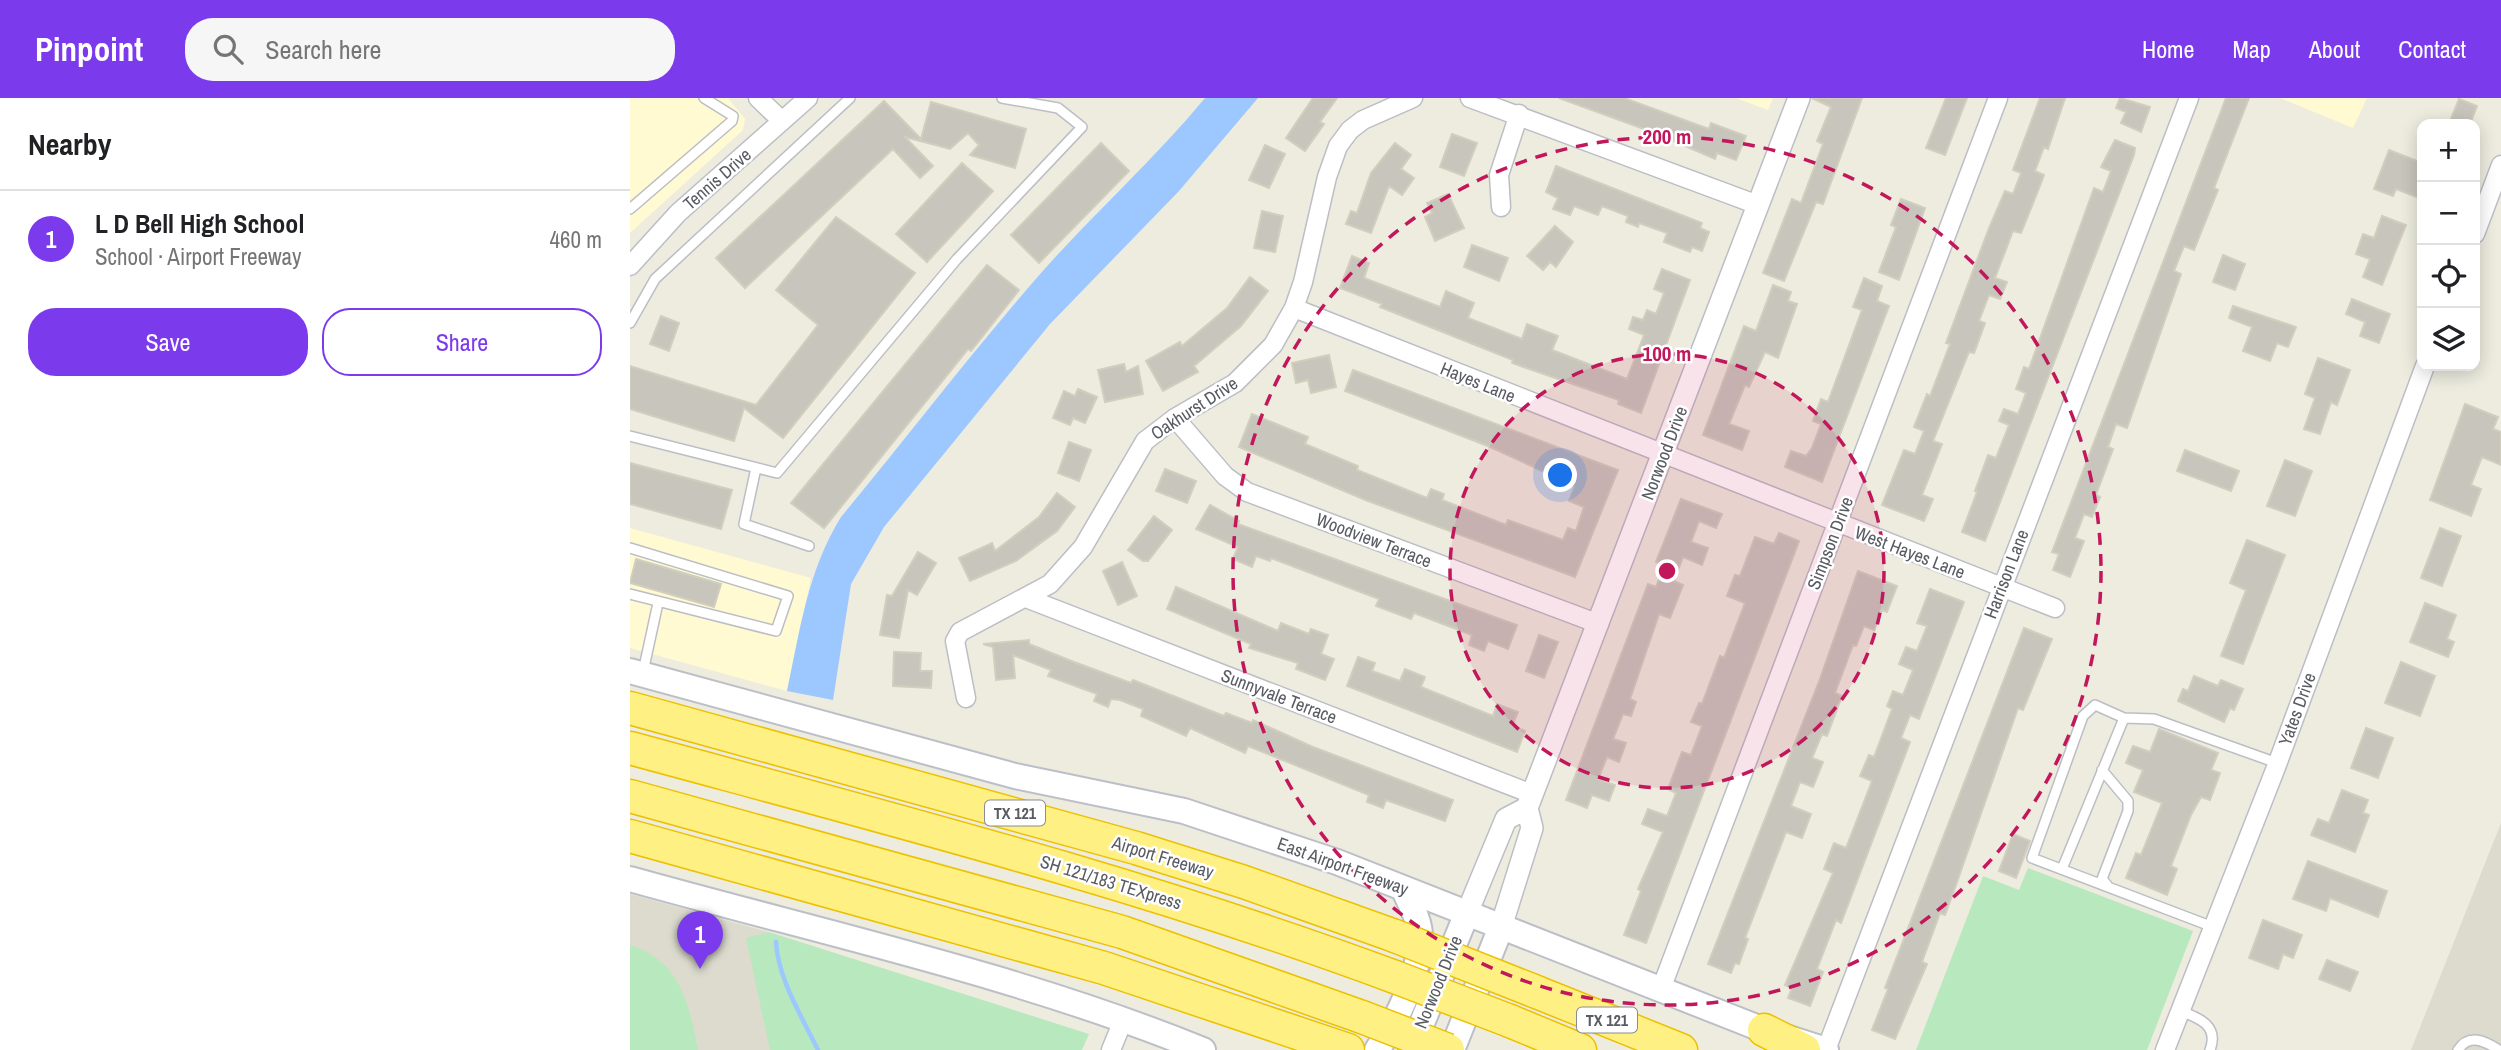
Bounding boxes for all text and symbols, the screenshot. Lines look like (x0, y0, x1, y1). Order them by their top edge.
search box (185, 18, 675, 81)
text: Pinpoint (35, 27, 143, 71)
icon: search (209, 30, 247, 68)
text: Search here (265, 32, 381, 67)
text: Home (2142, 33, 2194, 65)
text: Map (2232, 33, 2271, 65)
text: About (2309, 33, 2360, 65)
text: Contact (2398, 33, 2466, 65)
map controls (2417, 119, 2480, 371)
button: + (2417, 119, 2480, 182)
text: 200 m (1643, 122, 1691, 151)
text: Nearby (28, 124, 111, 164)
street label: Tennis Drive (678, 142, 756, 216)
button: − (2417, 182, 2480, 245)
text: L D Bell High School (95, 206, 304, 241)
text: 1 (46, 224, 56, 255)
text: 460 m (550, 224, 602, 255)
text: School · Airport Freeway (95, 241, 302, 272)
button: locate (2417, 245, 2480, 308)
button: Save (28, 308, 308, 376)
button: Share (322, 308, 602, 376)
button: layers (2417, 308, 2480, 371)
text: 100 m (1643, 339, 1691, 368)
street label: Hayes Lane (1437, 356, 1519, 408)
street label: Oakhurst Drive (1146, 370, 1242, 446)
street label: Norwood Drive (1635, 403, 1693, 503)
your location (1543, 458, 1577, 492)
street label: Simpson Drive (1801, 493, 1859, 593)
street label: Woodview Terrace (1313, 507, 1435, 573)
street label: West Hayes Lane (1851, 520, 1969, 584)
street label: Harrison Lane (1978, 526, 2034, 622)
centre of rings (1655, 559, 1679, 583)
street label: Sunnyvale Terrace (1218, 662, 1340, 730)
street label: Yates Drive (2272, 669, 2322, 749)
road number: TX 121 (985, 800, 1045, 826)
street label: Airport Freeway (1108, 829, 1217, 884)
street label: East Airport Freeway (1274, 831, 1413, 902)
street label: SH 121/183 TEXpress (1037, 849, 1185, 915)
pin: 1 (677, 911, 723, 969)
street label: Norwood Drive (1408, 932, 1468, 1032)
road number: TX 121 (1577, 1008, 1637, 1032)

